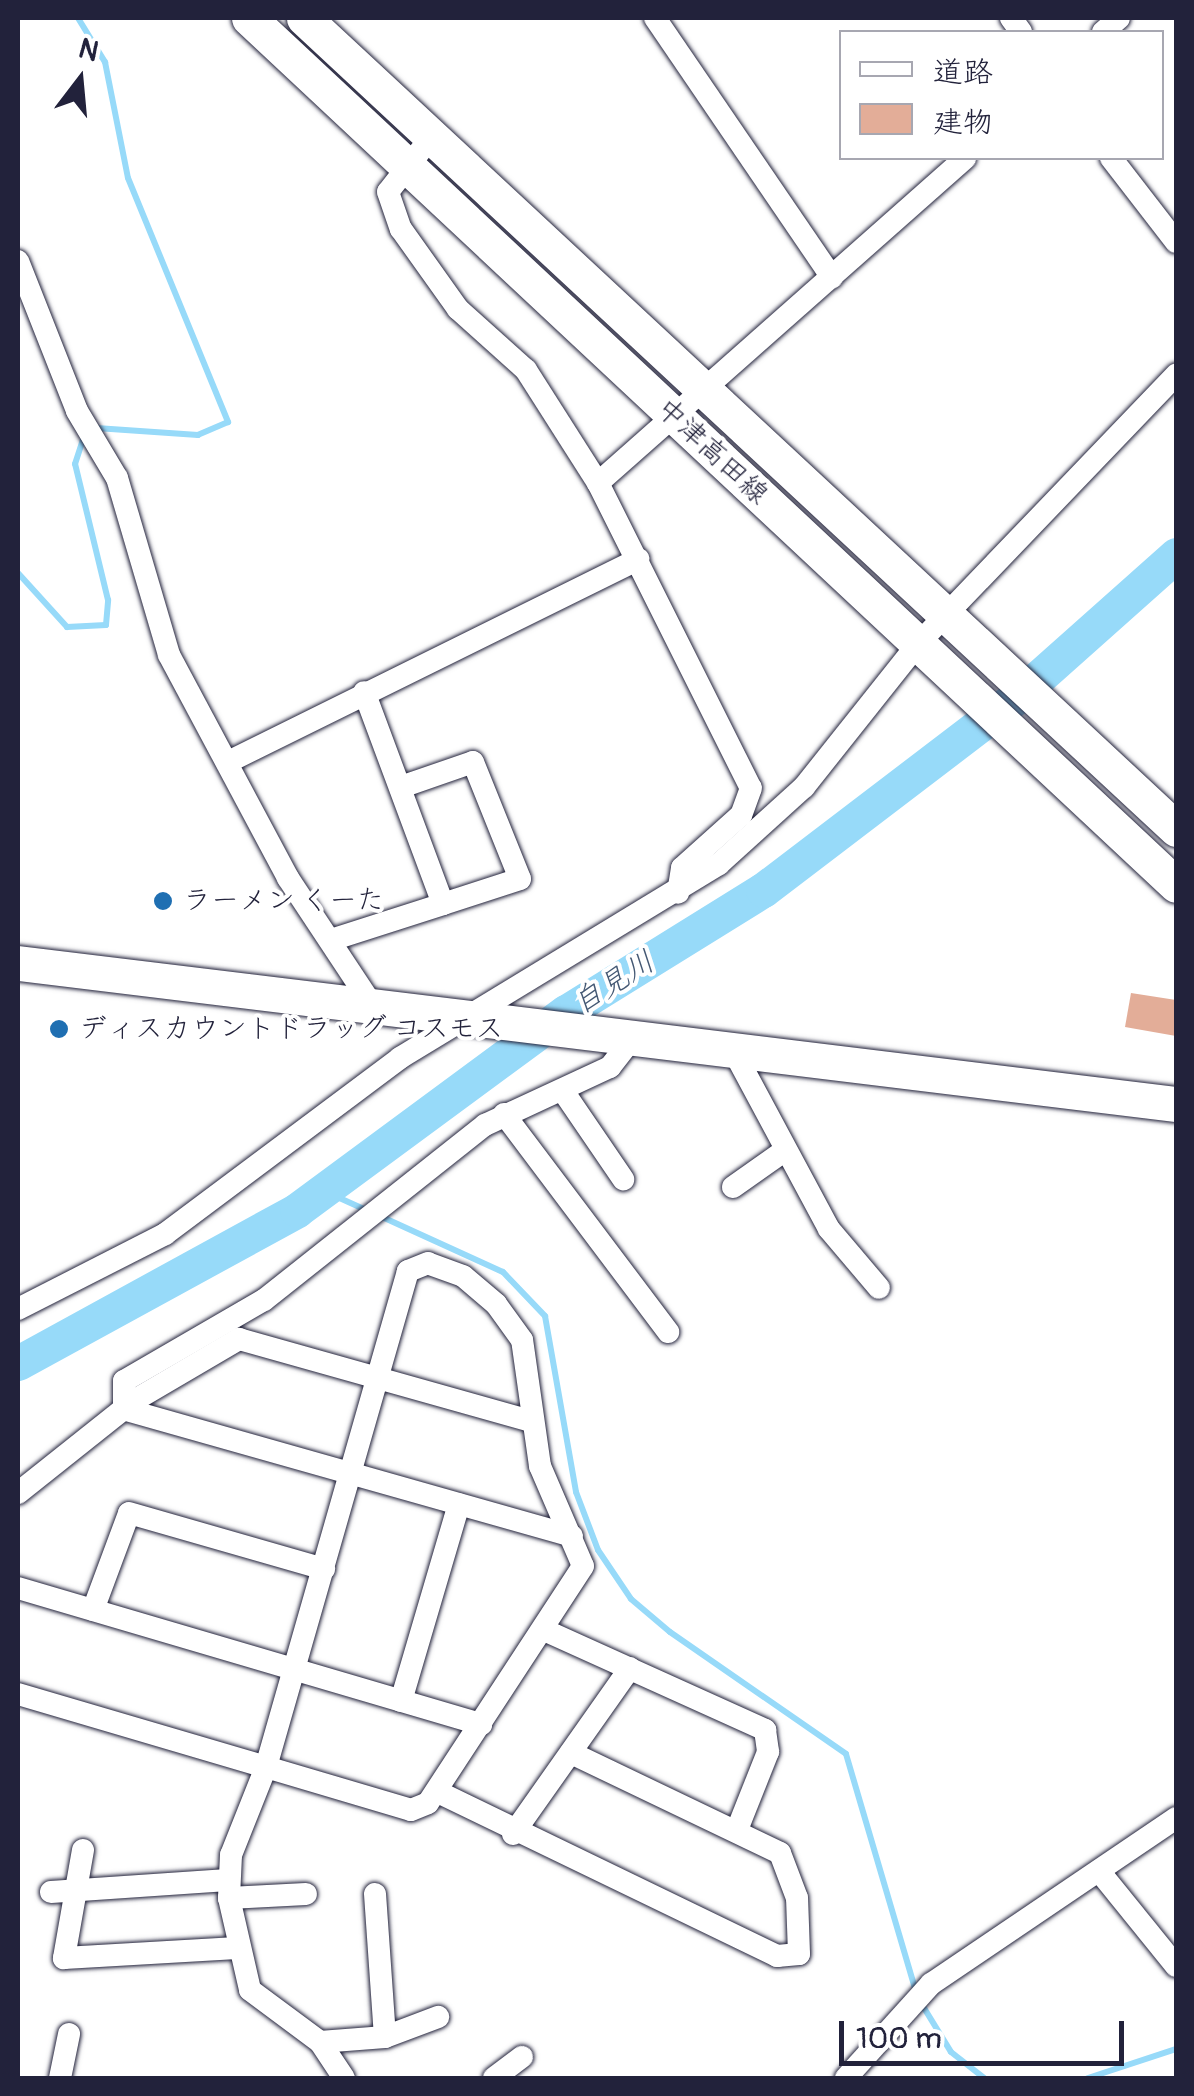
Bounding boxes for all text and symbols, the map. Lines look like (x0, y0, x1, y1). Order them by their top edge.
north arrow (30, 30, 130, 130)
legend (839, 30, 1164, 160)
text: N (74, 31, 102, 70)
text: 道路 (933, 54, 993, 91)
text: 建物 (933, 104, 993, 141)
street label: 中津高田線 (649, 392, 775, 512)
place label: ラーメン くーた (183, 884, 385, 918)
marker: ラーメン くーた (152, 890, 174, 912)
water label: 自見川 (566, 944, 662, 1022)
place label: ディスカウントドラッグ コスモス (79, 1012, 505, 1046)
marker: ディスカウントドラッグ コスモス (48, 1018, 70, 1040)
scale bar (844, 2001, 1129, 2063)
text: 100 m (856, 2020, 942, 2057)

